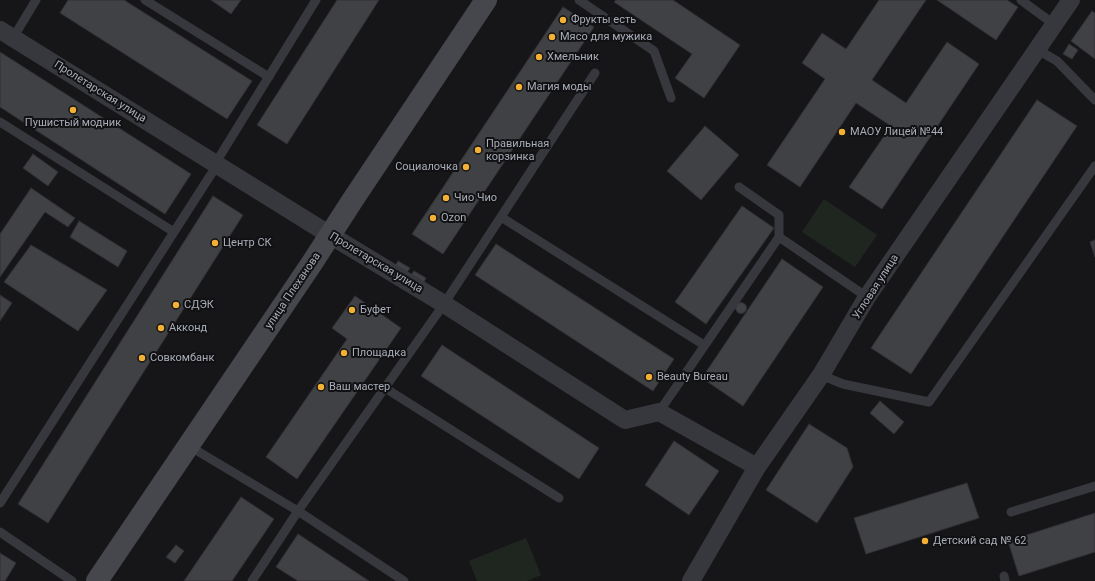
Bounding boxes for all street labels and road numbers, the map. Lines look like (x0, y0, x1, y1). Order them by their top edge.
street label: Пролетарская улица (51, 58, 149, 126)
street label: Пролетарская улица (327, 230, 425, 296)
street label: улица Плеханова (263, 250, 323, 332)
street label: Угловая улица (850, 252, 902, 322)

